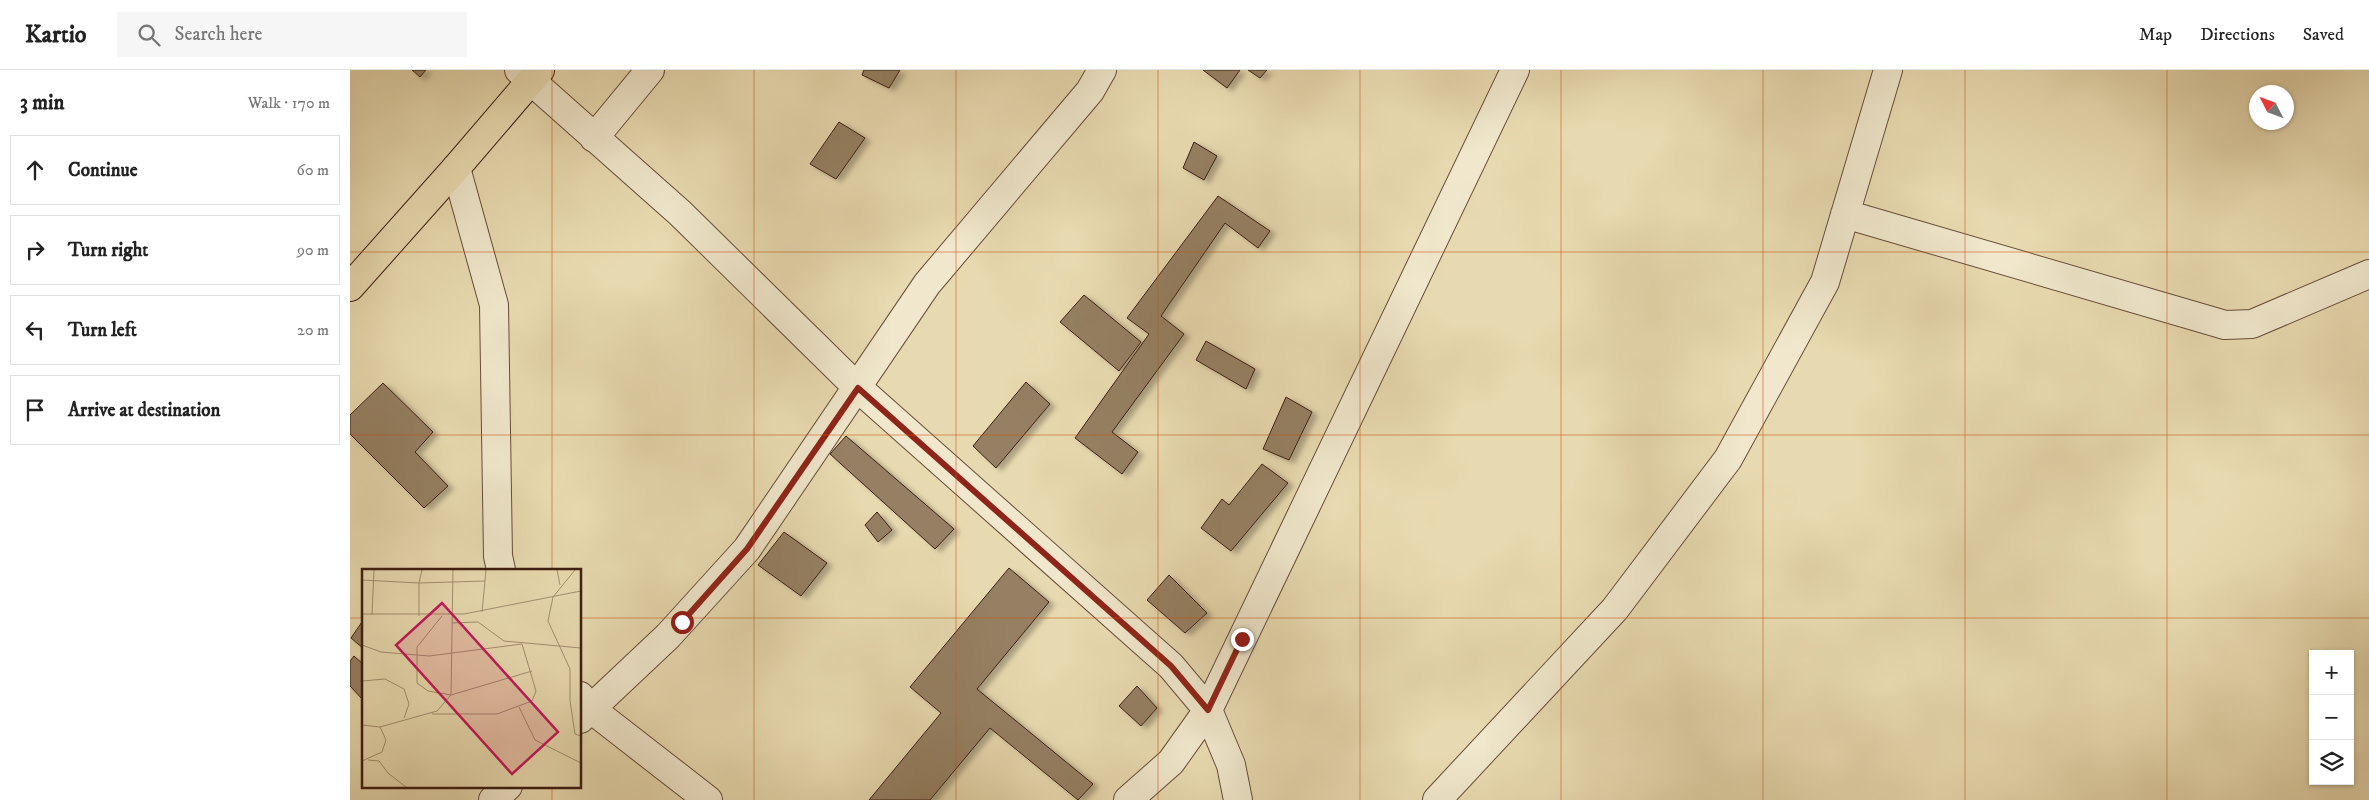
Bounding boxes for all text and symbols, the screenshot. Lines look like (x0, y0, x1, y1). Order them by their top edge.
search box (117, 12, 467, 57)
text: Kartio (25, 20, 87, 50)
icon: search (135, 21, 163, 49)
text: Search here (175, 23, 262, 46)
text: Map (2139, 24, 2172, 46)
text: Directions (2200, 24, 2275, 46)
text: Saved (2303, 24, 2344, 46)
north arrow (2249, 85, 2294, 130)
text: 3 min (20, 90, 65, 116)
text: Walk · 170 m (248, 93, 330, 113)
icon: ahead (21, 156, 49, 184)
text: Continue (68, 159, 138, 182)
text: 60 m (297, 160, 329, 180)
icon: right (21, 236, 49, 264)
text: Turn right (68, 239, 148, 262)
text: 90 m (297, 240, 329, 260)
icon: left (21, 316, 49, 344)
text: Turn left (68, 319, 137, 342)
text: 20 m (297, 320, 329, 340)
icon: arrive (21, 396, 49, 424)
text: Arrive at destination (68, 399, 220, 422)
inset map (362, 569, 581, 788)
route start (671, 611, 694, 634)
route end (1231, 628, 1254, 651)
map controls (2309, 650, 2354, 785)
button: + (2309, 650, 2354, 695)
button: − (2309, 695, 2354, 740)
button: layers (2309, 740, 2354, 785)

